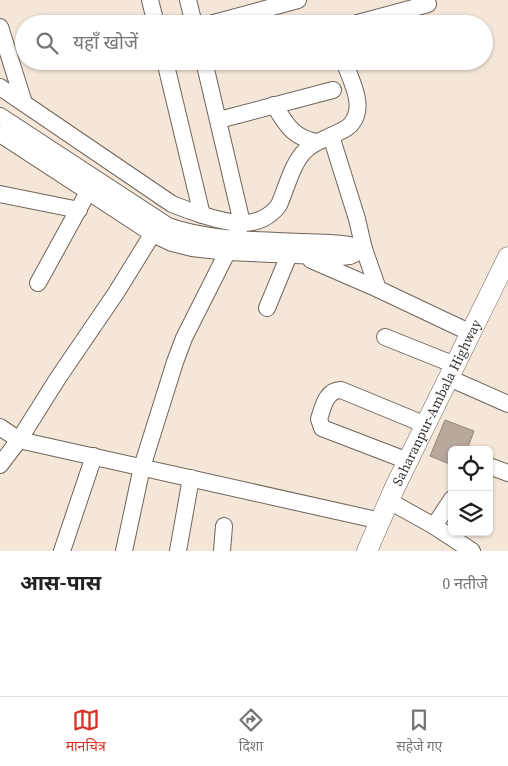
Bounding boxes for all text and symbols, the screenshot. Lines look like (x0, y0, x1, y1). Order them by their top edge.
search box (15, 15, 493, 70)
icon: search (33, 29, 61, 57)
text: यहाँ खोजें (73, 29, 138, 55)
street label: Saharanpur-Ambala Highway (387, 315, 486, 489)
map controls (448, 446, 493, 536)
button: locate (448, 446, 493, 491)
button: layers (448, 491, 493, 536)
text: आस-पास (20, 568, 101, 597)
text: 0 नतीजे (442, 572, 488, 594)
tab: मानचित्र (66, 706, 106, 757)
tab: दिशा (237, 706, 265, 757)
tab: सहेजे गए (396, 706, 442, 757)

